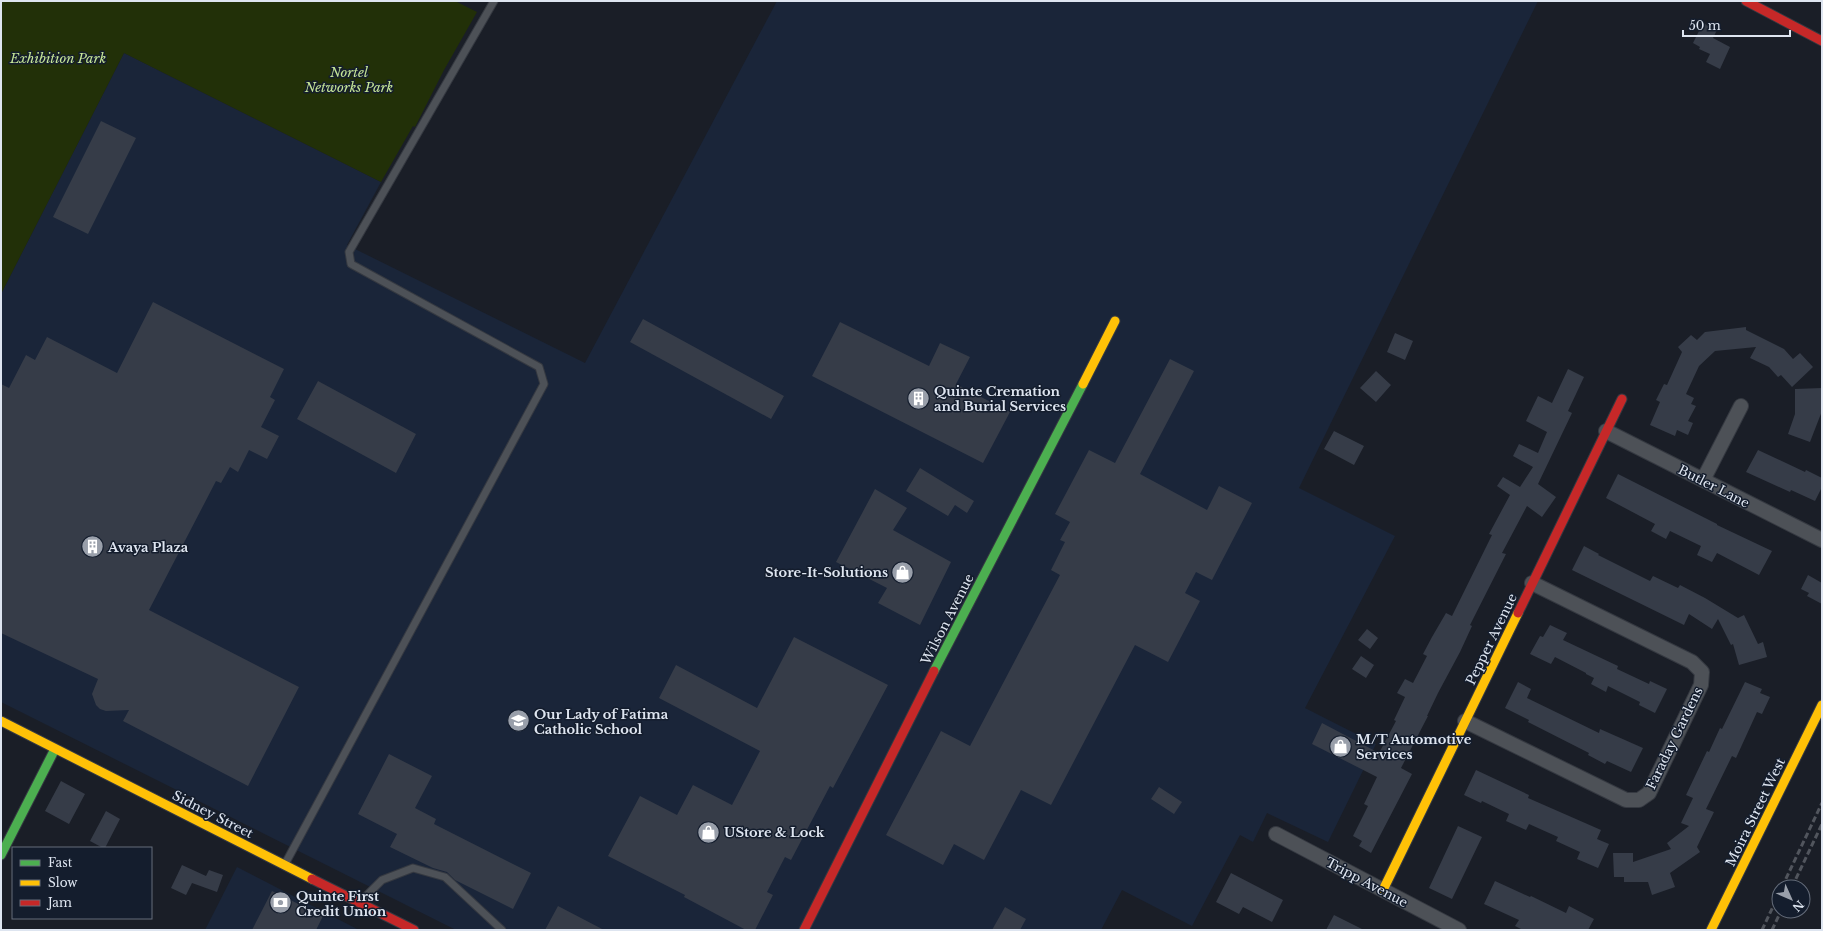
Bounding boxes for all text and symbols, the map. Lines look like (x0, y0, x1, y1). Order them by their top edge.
scale bar (1683, 12, 1790, 38)
text: 50 m (1689, 18, 1721, 33)
park label: Exhibition Park (9, 50, 106, 67)
park label: Nortel Networks Park (304, 64, 394, 96)
place label: Quinte Cremation and Burial Services (934, 383, 1066, 415)
building icon: Quinte Cremation and Burial Services (906, 385, 932, 411)
street label: Butler Lane (1675, 461, 1752, 512)
building icon: Avaya Plaza (79, 534, 105, 560)
place label: Avaya Plaza (107, 539, 189, 556)
shop icon: Store-It-Solutions (890, 559, 916, 585)
place label: Store-It-Solutions (765, 564, 888, 581)
street label: Wilson Avenue (917, 571, 978, 668)
street label: Pepper Avenue (1462, 591, 1521, 688)
street label: Faraday Gardens (1642, 684, 1707, 792)
place label: Our Lady of Fatima Catholic School (534, 706, 669, 738)
school or university icon: Our Lady of Fatima Catholic School (505, 708, 531, 734)
place label: M/T Automotive Services (1356, 731, 1472, 763)
shop icon: M/T Automotive Services (1327, 733, 1353, 759)
street label: Moira Street West (1722, 755, 1789, 869)
street label: Sidney Street (169, 787, 256, 842)
shop icon: UStore & Lock (695, 819, 721, 845)
place label: UStore & Lock (724, 824, 825, 841)
legend (12, 847, 152, 919)
street label: Tripp Avenue (1323, 854, 1411, 911)
text: Fast (48, 855, 73, 870)
text: Slow (48, 875, 78, 890)
north arrow (1771, 879, 1811, 919)
place label: Quinte First Credit Union (296, 888, 387, 920)
bank icon: Quinte First Credit Union (268, 890, 294, 916)
text: Jam (46, 895, 72, 910)
text: N (1789, 897, 1807, 915)

